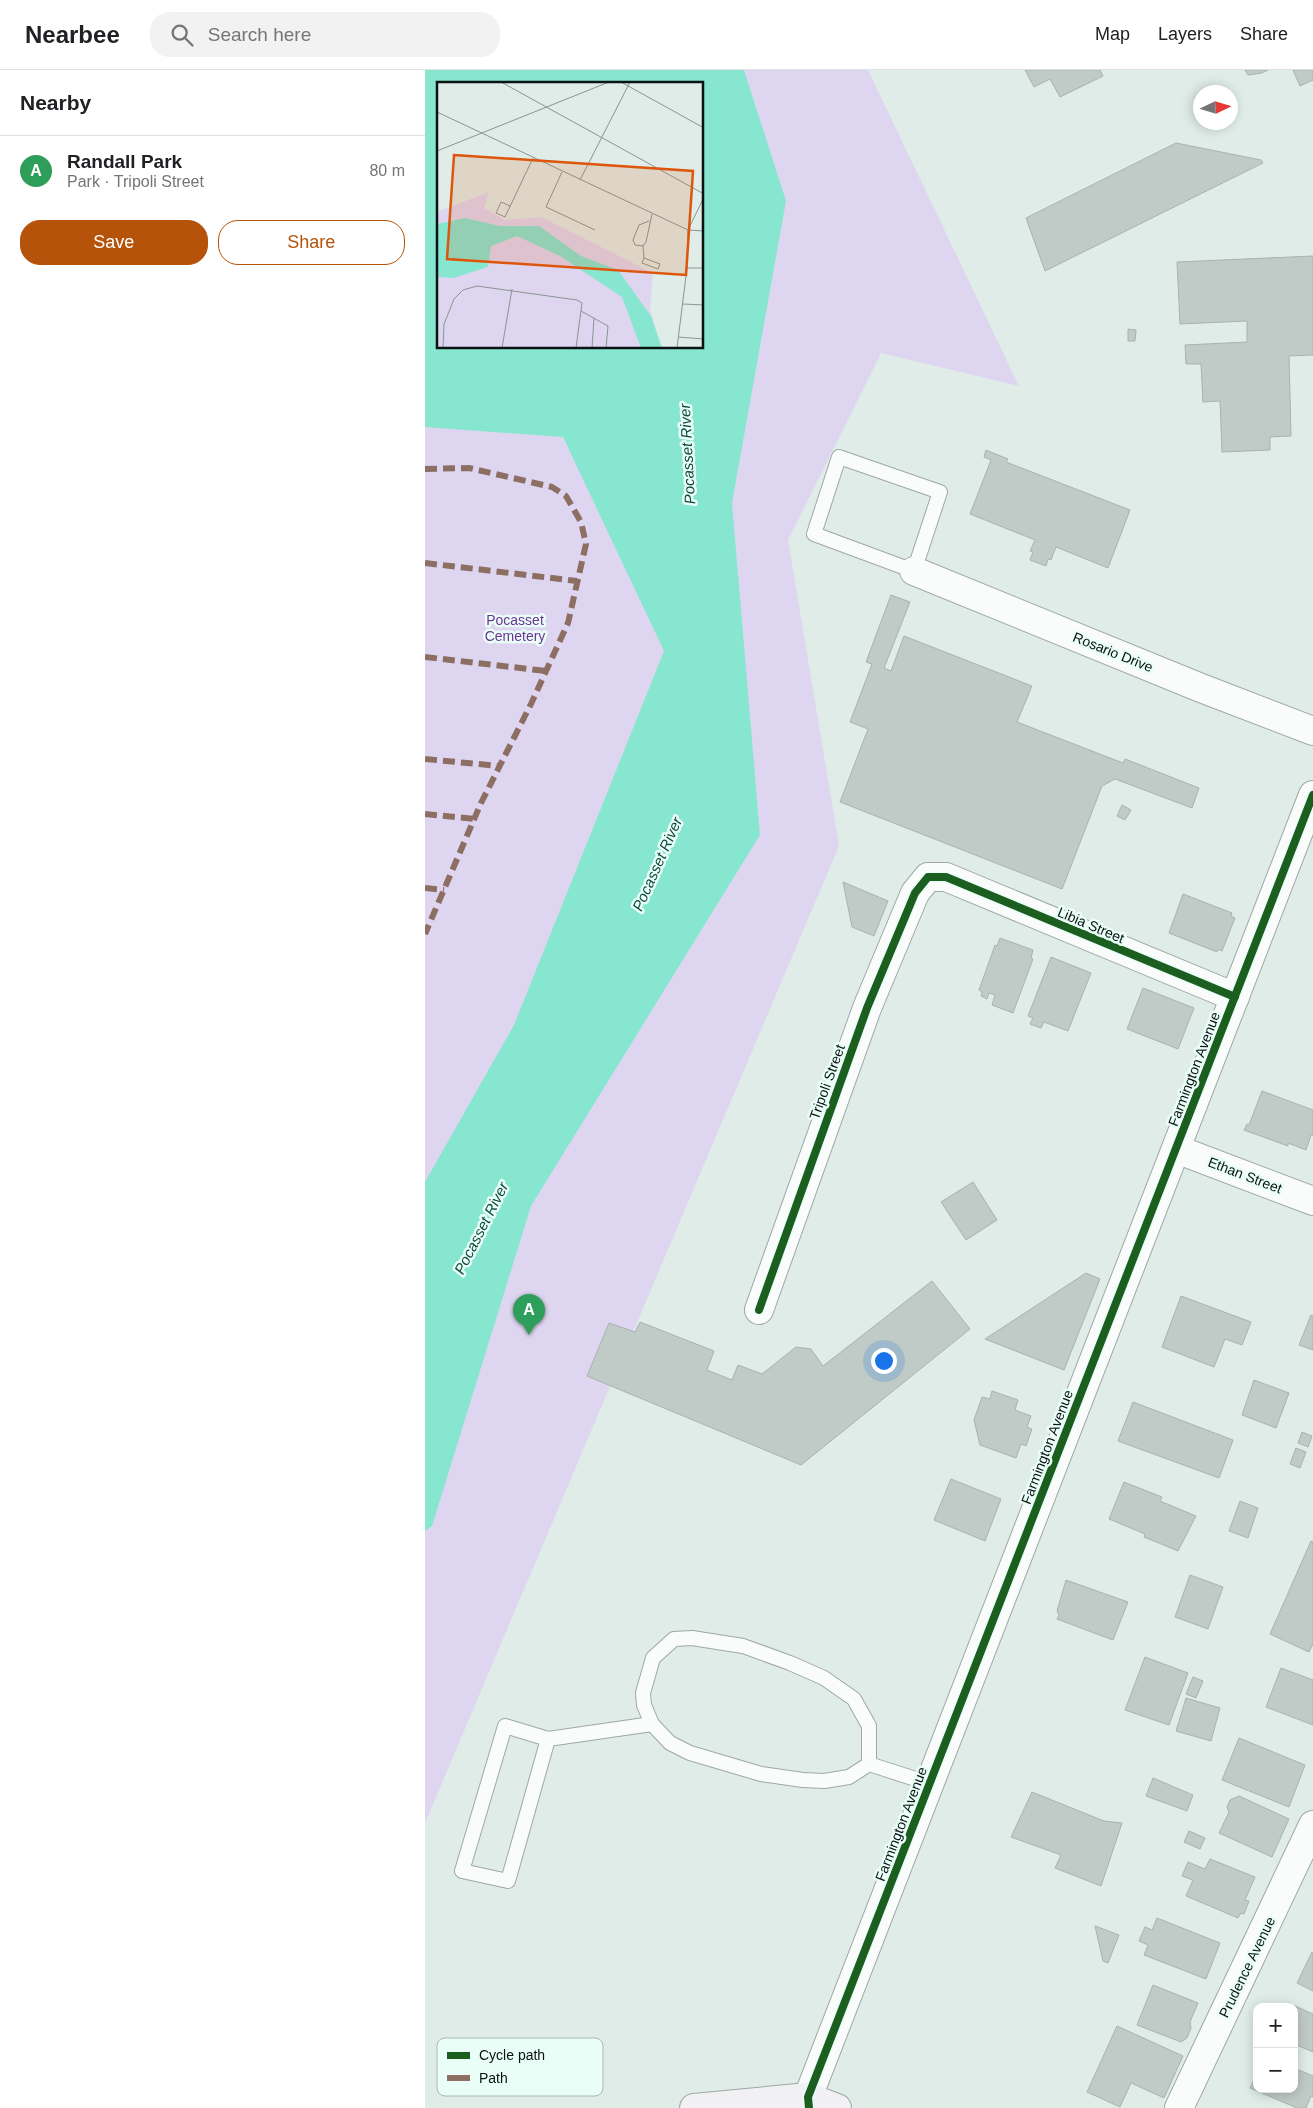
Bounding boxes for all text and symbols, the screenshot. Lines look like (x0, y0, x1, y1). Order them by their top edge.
search box (150, 12, 500, 57)
text: Nearbee (25, 21, 120, 48)
icon: search (168, 21, 196, 49)
text: Search here (208, 24, 311, 45)
text: Map (1095, 24, 1130, 44)
text: Layers (1158, 24, 1212, 44)
text: Share (1240, 24, 1288, 44)
inset map (437, 82, 704, 349)
north arrow (1193, 85, 1238, 130)
text: Nearby (20, 91, 91, 114)
text: Randall Park (67, 151, 182, 172)
text: A (30, 162, 42, 179)
text: 80 m (369, 162, 405, 179)
text: Park · Tripoli Street (67, 173, 204, 190)
button: Save (20, 220, 208, 265)
button: Share (218, 220, 405, 265)
water label: Pocasset River (676, 402, 698, 505)
park label: Pocasset Cemetery (485, 612, 545, 644)
street label: Rosario Drive (1071, 629, 1156, 675)
water label: Pocasset River (629, 814, 686, 914)
street label: Libia Street (1055, 904, 1127, 946)
street label: Farmington Avenue (1165, 1009, 1223, 1128)
street label: Tripoli Street (806, 1042, 848, 1122)
street label: Ethan Street (1206, 1154, 1284, 1196)
water label: Pocasset River (451, 1178, 512, 1277)
pin: A (513, 1294, 545, 1335)
your location (871, 1348, 897, 1374)
street label: Farmington Avenue (1018, 1387, 1076, 1506)
street label: Farmington Avenue (872, 1764, 930, 1883)
street label: Prudence Avenue (1216, 1914, 1278, 2020)
map controls (1253, 2003, 1298, 2093)
button: + (1253, 2003, 1298, 2048)
legend (437, 2038, 603, 2096)
text: Cycle path (479, 2047, 545, 2063)
button: − (1253, 2048, 1298, 2093)
text: Path (479, 2070, 508, 2086)

